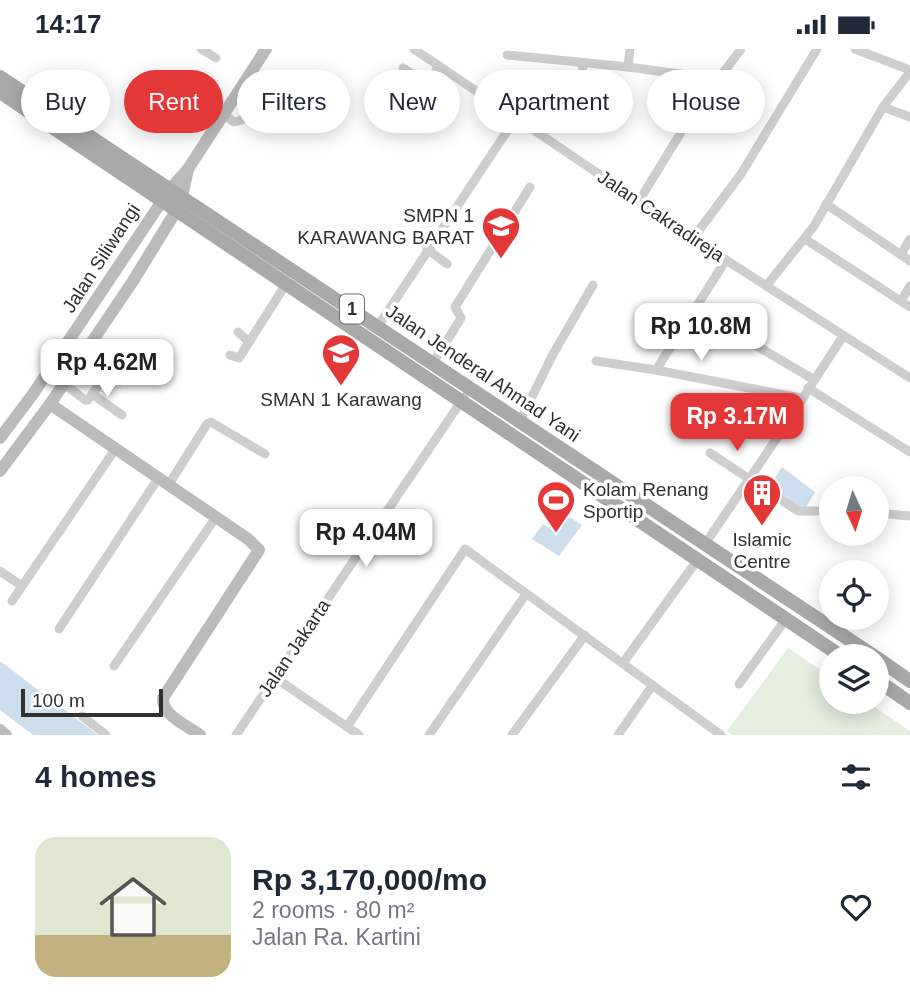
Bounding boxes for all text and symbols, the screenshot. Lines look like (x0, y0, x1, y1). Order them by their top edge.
text: 14:17 (35, 9, 102, 39)
chip: Buy (21, 70, 110, 133)
chip: Rent (124, 70, 223, 133)
chip: Filters (237, 70, 350, 133)
chip: New (364, 70, 460, 133)
chip: Apartment (474, 70, 633, 133)
chip: House (647, 70, 765, 133)
street label: Jalan Cakradireja (594, 166, 729, 266)
street label: Jalan Siliwangi (58, 200, 144, 316)
place label: SMPN 1 KARAWANG BARAT (297, 205, 474, 248)
school or university icon: SMPN 1 KARAWANG BARAT (480, 205, 522, 260)
road number: 1 (340, 295, 364, 323)
street label: Jalan Jenderal Ahmad Yani (382, 300, 584, 446)
pin: Rp 10.8M (629, 303, 773, 363)
text: Rp 10.8M (651, 313, 751, 339)
school or university icon: SMAN 1 Karawang (320, 332, 362, 387)
pin: Rp 4.62M (35, 339, 179, 399)
text: Rp 4.62M (57, 349, 157, 375)
place label: SMAN 1 Karawang (260, 389, 422, 410)
pin: Rp 3.17M (665, 393, 809, 453)
text: Rp 3.17M (687, 403, 787, 429)
building icon: Islamic Centre (741, 472, 783, 527)
north arrow (819, 476, 889, 546)
map controls (819, 476, 889, 714)
sports icon: Kolam Renang Sportip (535, 479, 577, 534)
place label: Kolam Renang Sportip (583, 479, 709, 522)
pin: Rp 4.04M (294, 510, 438, 569)
text: Rp 4.04M (316, 519, 416, 545)
place label: Islamic Centre (732, 529, 792, 572)
button: locate (819, 560, 889, 630)
street label: Jalan Jakarta (254, 595, 335, 701)
button: layers (819, 644, 889, 714)
scale bar (21, 686, 163, 718)
text: 100 m (32, 690, 85, 711)
icon: filters (837, 758, 875, 796)
text: 4 homes (35, 760, 157, 793)
text: Rp 3,170,000/mo (252, 863, 487, 896)
icon: home (91, 865, 175, 949)
icon: heart (837, 888, 875, 926)
text: 2 rooms · 80 m² (252, 897, 414, 923)
text: Jalan Ra. Kartini (252, 924, 421, 950)

